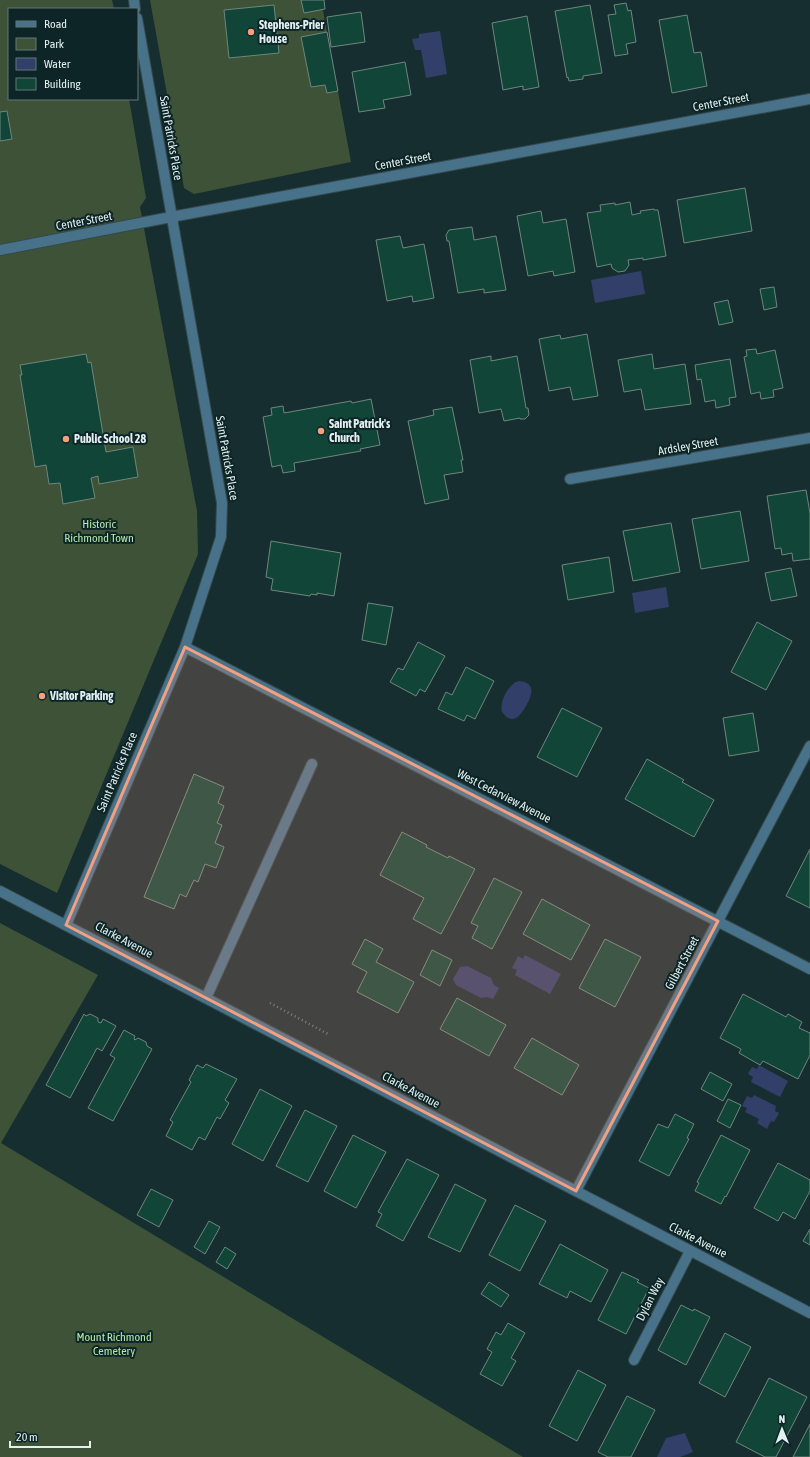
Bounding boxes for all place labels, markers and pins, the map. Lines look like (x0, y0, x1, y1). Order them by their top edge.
place label: Stephens-Prier House (259, 18, 324, 46)
marker: Stephens-Prier House (246, 27, 256, 37)
place label: Saint Patrick's Church (329, 417, 391, 445)
marker: Saint Patrick's Church (316, 426, 326, 436)
place label: Public School 28 (74, 432, 146, 446)
marker: Public School 28 (61, 434, 71, 444)
place label: Visitor Parking (49, 689, 114, 703)
marker: Visitor Parking (37, 691, 47, 701)

